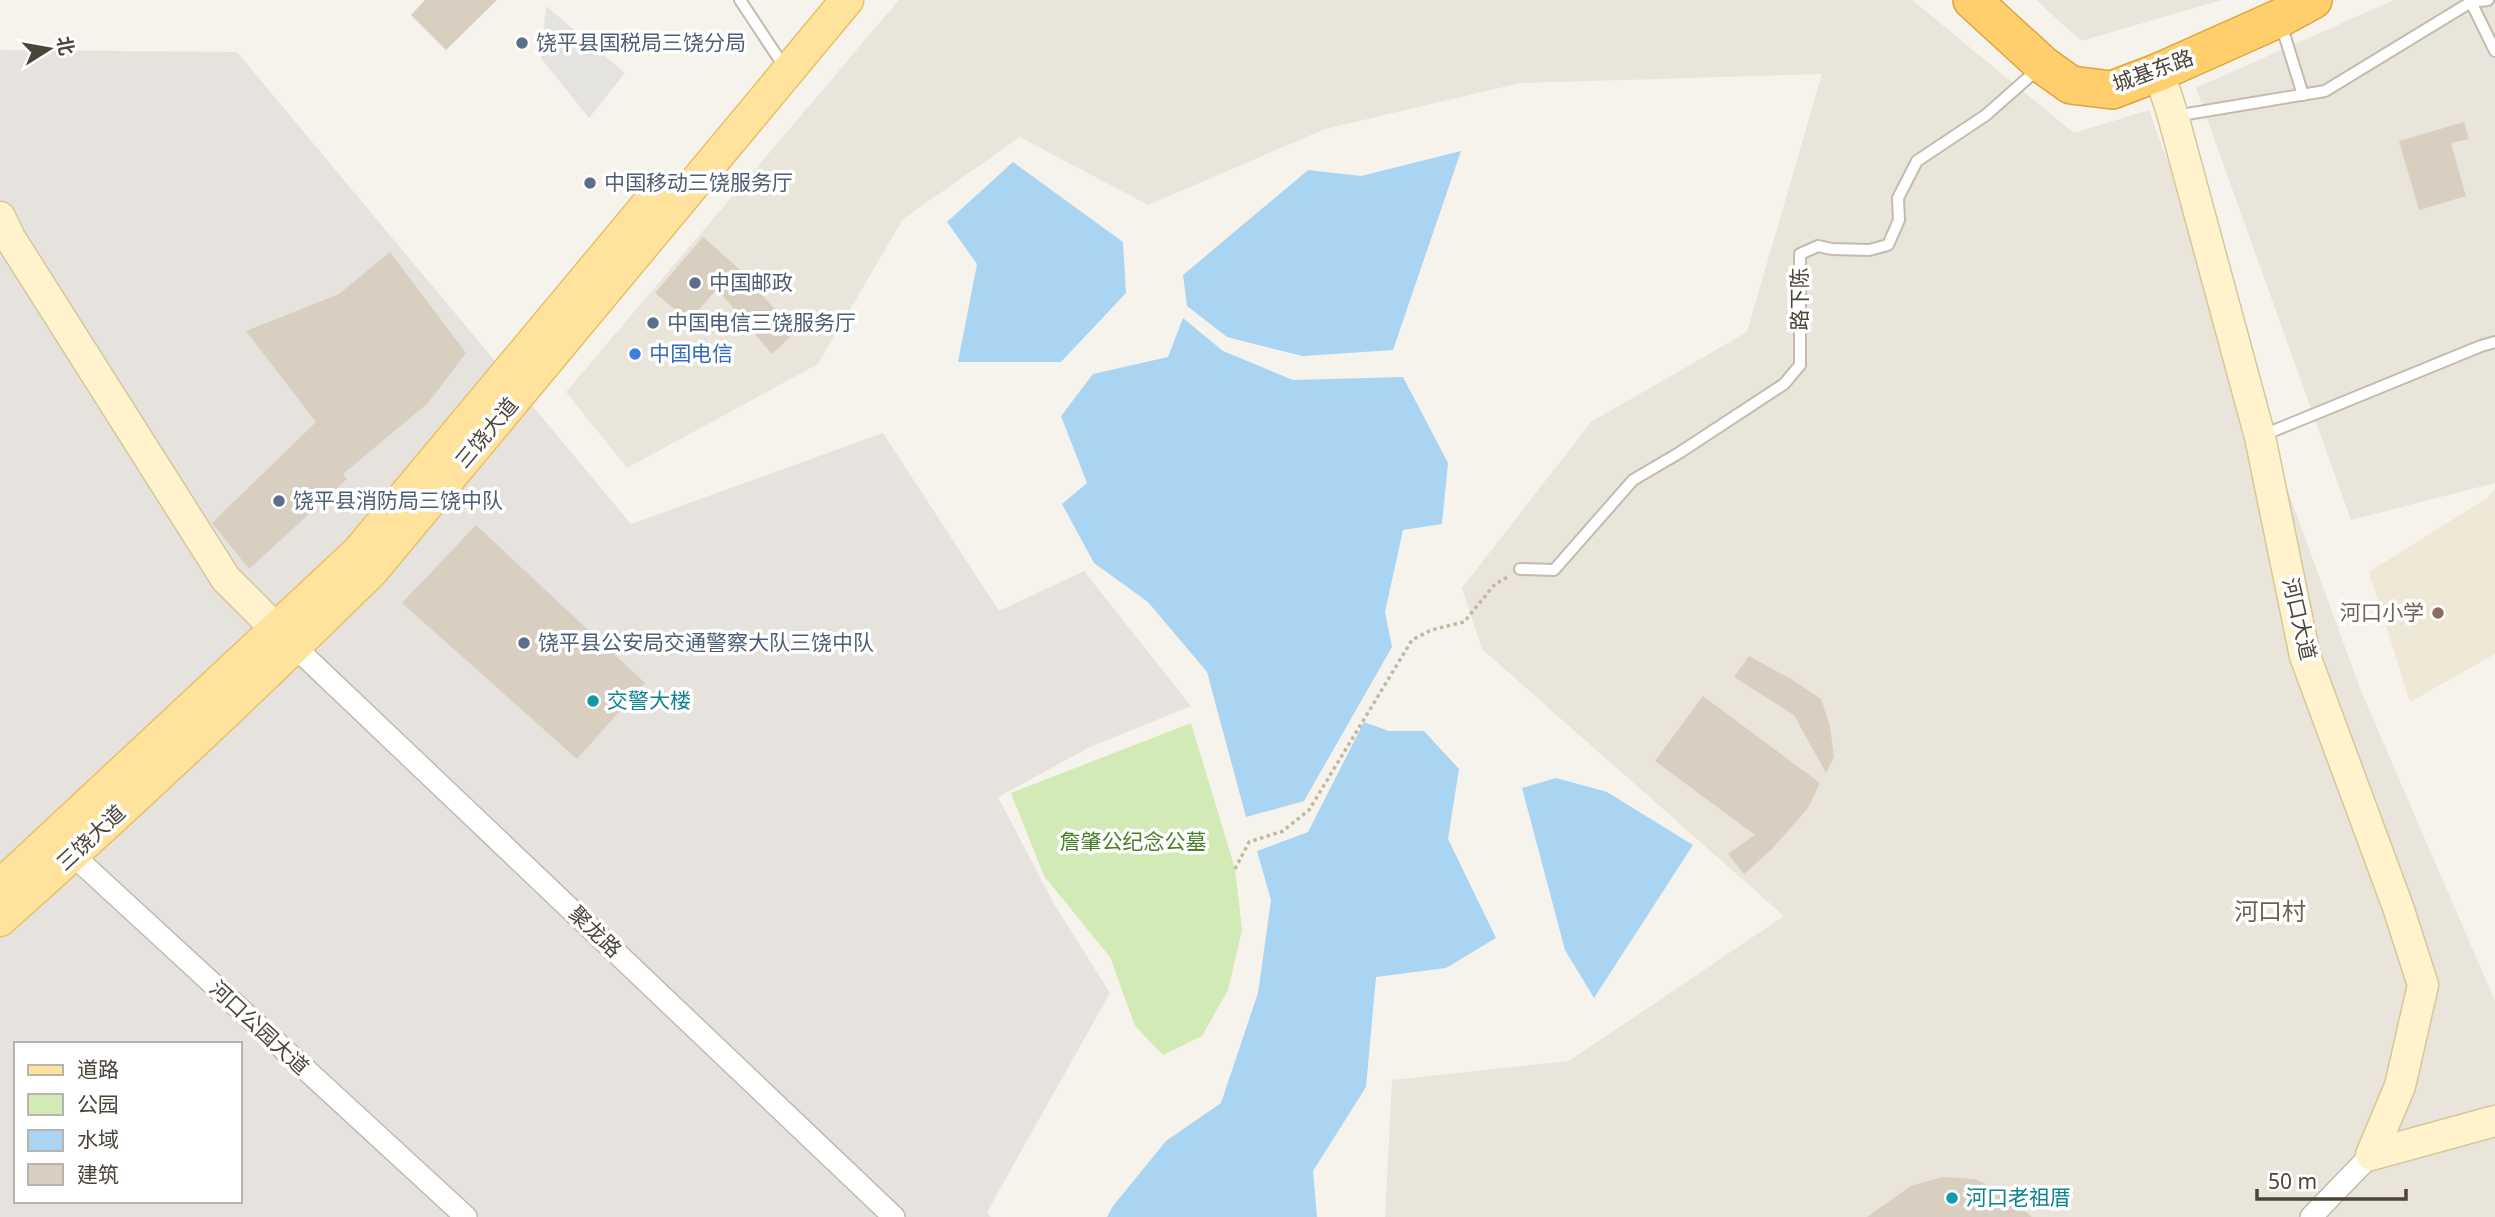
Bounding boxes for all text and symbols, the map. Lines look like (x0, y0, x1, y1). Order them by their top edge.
north arrow (14, 14, 84, 84)
place label: 饶平县国税局三饶分局 (536, 28, 746, 56)
text: 北 (51, 34, 80, 58)
marker: 饶平县国税局三饶分局 (514, 35, 530, 51)
street label: 城基东路 (2108, 43, 2197, 98)
place label: 中国移动三饶服务厅 (604, 168, 793, 196)
marker: 中国移动三饶服务厅 (582, 175, 598, 191)
place label: 中国邮政 (709, 268, 793, 296)
street label: 路下陈 (1785, 268, 1813, 331)
marker: 中国邮政 (687, 275, 703, 291)
place label: 中国电信三饶服务厅 (667, 308, 856, 336)
marker: 中国电信三饶服务厅 (645, 315, 661, 331)
place label: 中国电信 (649, 339, 733, 367)
marker: 中国电信 (627, 346, 643, 362)
street label: 三饶大道 (449, 391, 524, 474)
place label: 饶平县消防局三饶中队 (293, 486, 503, 514)
marker: 饶平县消防局三饶中队 (271, 493, 287, 509)
street label: 河口大道 (2277, 575, 2323, 663)
place label: 河口小学 (2340, 598, 2424, 626)
marker: 河口小学 (2430, 605, 2446, 621)
place label: 饶平县公安局交通警察大队三饶中队 (538, 628, 874, 656)
marker: 饶平县公安局交通警察大队三饶中队 (516, 635, 532, 651)
place label: 交警大楼 (607, 686, 691, 714)
marker: 交警大楼 (585, 693, 601, 709)
street label: 三饶大道 (50, 798, 131, 876)
park label: 詹肇公纪念公墓 (1060, 827, 1207, 855)
district label: 河口村 (2234, 894, 2306, 927)
street label: 聚龙路 (563, 899, 628, 963)
street label: 河口公园大道 (204, 974, 315, 1080)
legend (14, 1042, 242, 1203)
text: 道路 (77, 1055, 119, 1083)
text: 公园 (77, 1090, 119, 1118)
text: 水域 (77, 1125, 119, 1153)
scale bar (2257, 1158, 2406, 1202)
text: 建筑 (77, 1160, 119, 1188)
text: 50 m (2268, 1167, 2317, 1195)
place label: 河口老祖厝 (1966, 1183, 2071, 1211)
marker: 河口老祖厝 (1944, 1190, 1960, 1206)

